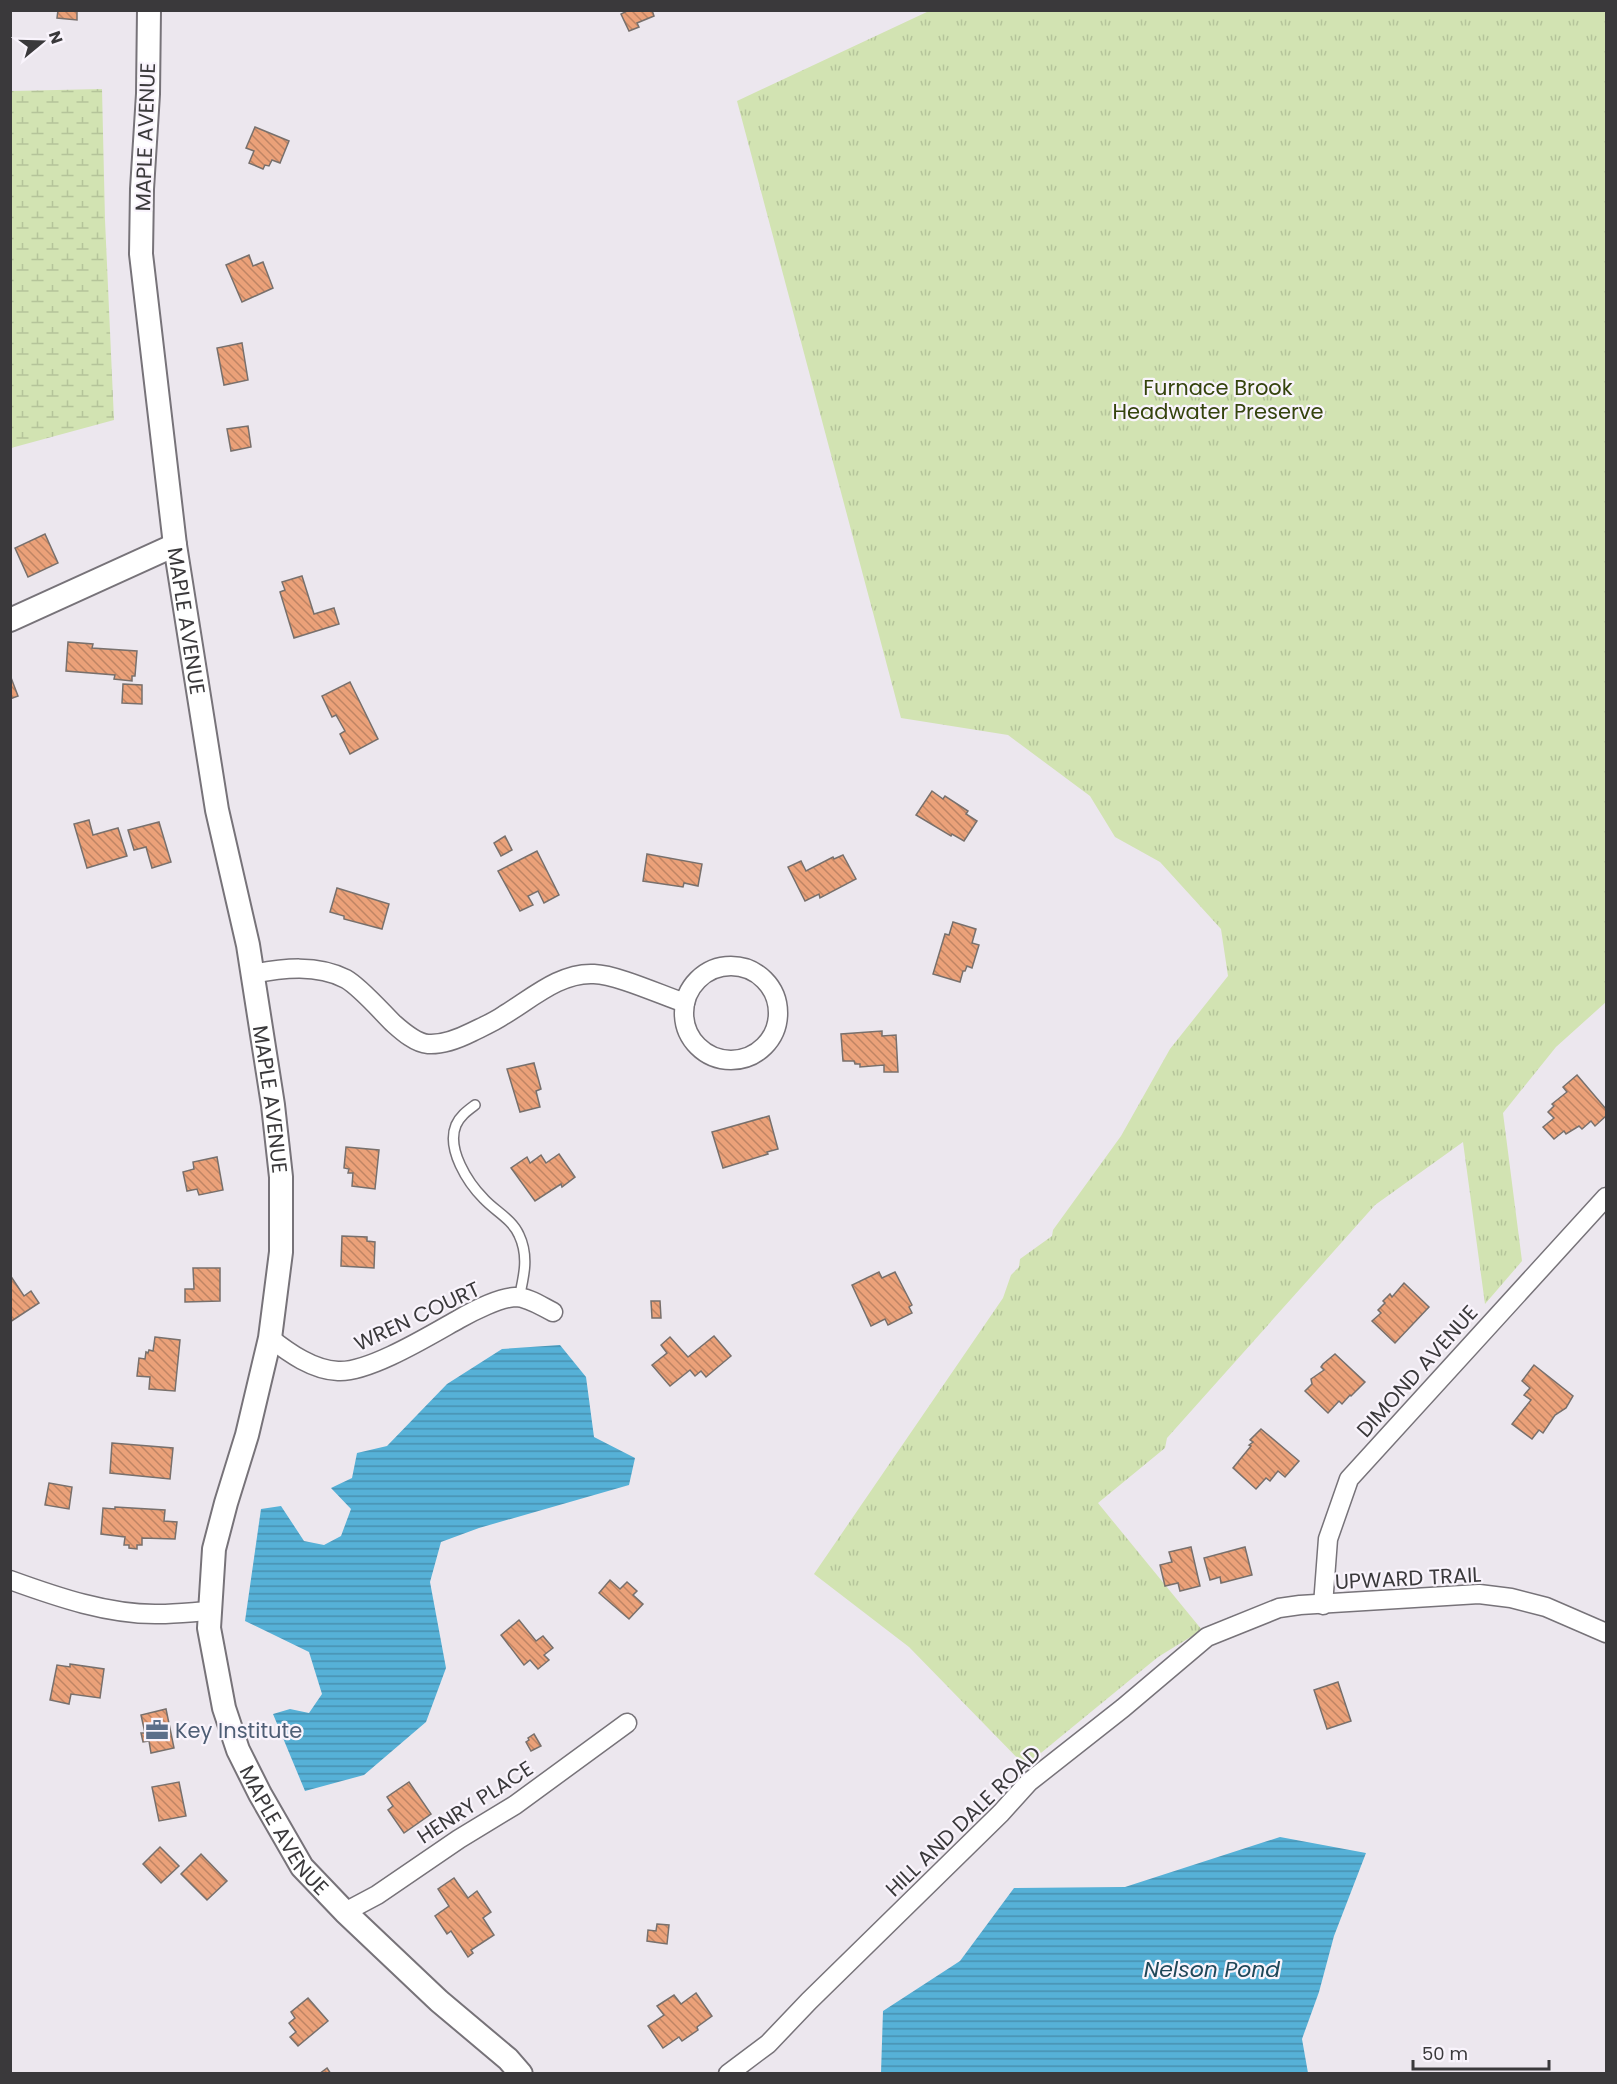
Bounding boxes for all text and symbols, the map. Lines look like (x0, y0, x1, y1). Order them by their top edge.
north arrow (12, 12, 72, 72)
text: N (43, 28, 69, 47)
street label: MAPLE AVENUE (128, 62, 162, 212)
park label: Furnace Brook Headwater Preserve (1112, 373, 1324, 426)
street label: MAPLE AVENUE (161, 545, 213, 697)
street label: MAPLE AVENUE (246, 1023, 295, 1175)
street label: WREN COURT (349, 1274, 485, 1358)
street label: DIMOND AVENUE (1350, 1299, 1484, 1443)
street label: UPWARD TRAIL (1334, 1560, 1482, 1596)
place label: Key Institute (175, 1716, 302, 1745)
office icon: Key Institute (144, 1717, 170, 1743)
street label: HILL AND DALE ROAD (879, 1739, 1047, 1903)
street label: HENRY PLACE (411, 1754, 539, 1850)
street label: MAPLE AVENUE (233, 1760, 336, 1901)
water label: Nelson Pond (1144, 1954, 1280, 1985)
scale bar (1413, 2033, 1550, 2071)
text: 50 m (1422, 2041, 1468, 2066)

